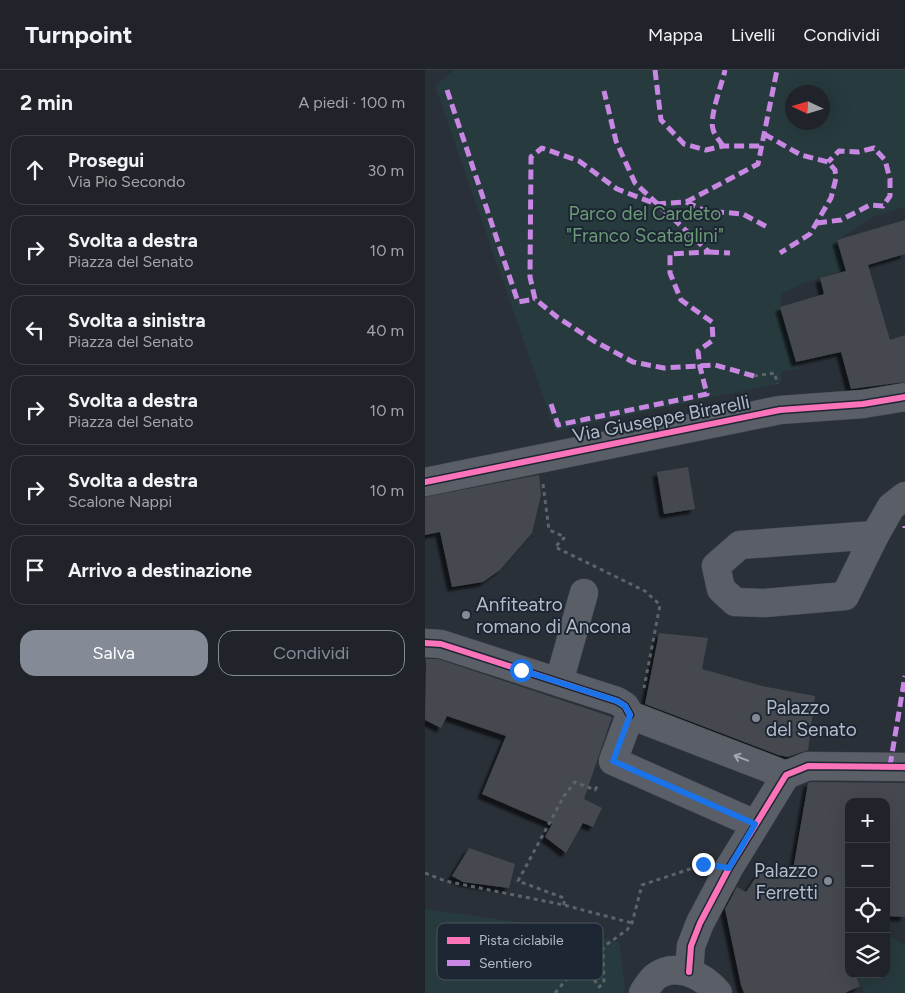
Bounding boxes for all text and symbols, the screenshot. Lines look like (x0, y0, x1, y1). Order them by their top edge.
text: Turnpoint (25, 20, 132, 49)
text: Mappa (648, 24, 703, 46)
text: Livelli (731, 24, 776, 46)
text: Condividi (804, 24, 880, 46)
north arrow (785, 85, 830, 130)
text: 2 min (20, 90, 73, 115)
text: A piedi · 100 m (299, 93, 405, 112)
text: Prosegui (68, 149, 144, 172)
icon: ahead (21, 156, 49, 184)
text: 30 m (367, 161, 404, 180)
text: Via Pio Secondo (68, 172, 185, 191)
park label: Parco del Cardeto "Franco Scataglini" (566, 202, 724, 247)
text: Svolta a destra (68, 229, 198, 252)
icon: right (21, 236, 49, 264)
text: 10 m (370, 241, 404, 260)
text: Piazza del Senato (68, 252, 193, 271)
text: Svolta a sinistra (68, 309, 206, 332)
icon: left (21, 316, 49, 344)
text: 40 m (366, 321, 404, 340)
text: Piazza del Senato (68, 332, 193, 351)
text: Svolta a destra (68, 389, 198, 412)
street label: Via Giuseppe Birarelli (571, 390, 752, 447)
icon: right (21, 396, 49, 424)
text: 10 m (370, 401, 404, 420)
text: Piazza del Senato (68, 412, 193, 431)
text: Svolta a destra (68, 469, 198, 492)
icon: right (21, 476, 49, 504)
text: 10 m (370, 481, 404, 500)
text: Scalone Nappi (68, 492, 172, 511)
icon: arrive (21, 556, 49, 584)
text: Arrivo a destinazione (68, 559, 252, 582)
place label: Anfiteatro romano di Ancona (476, 593, 631, 638)
marker: Anfiteatro romano di Ancona (460, 609, 472, 621)
button: Salva (20, 630, 208, 676)
button: Condividi (218, 630, 405, 676)
route start (510, 659, 533, 682)
place label: Palazzo del Senato (766, 696, 857, 741)
marker: Palazzo del Senato (750, 712, 762, 724)
one-way arrow (733, 752, 748, 761)
map controls (845, 798, 890, 978)
button: + (845, 798, 890, 843)
button: − (845, 843, 890, 888)
route end (692, 853, 715, 876)
place label: Palazzo Ferretti (754, 859, 818, 904)
marker: Palazzo Ferretti (822, 875, 834, 887)
button: locate (845, 888, 890, 933)
legend (437, 923, 603, 980)
text: Pista ciclabile (479, 932, 564, 949)
button: layers (845, 933, 890, 978)
text: Sentiero (479, 955, 532, 972)

